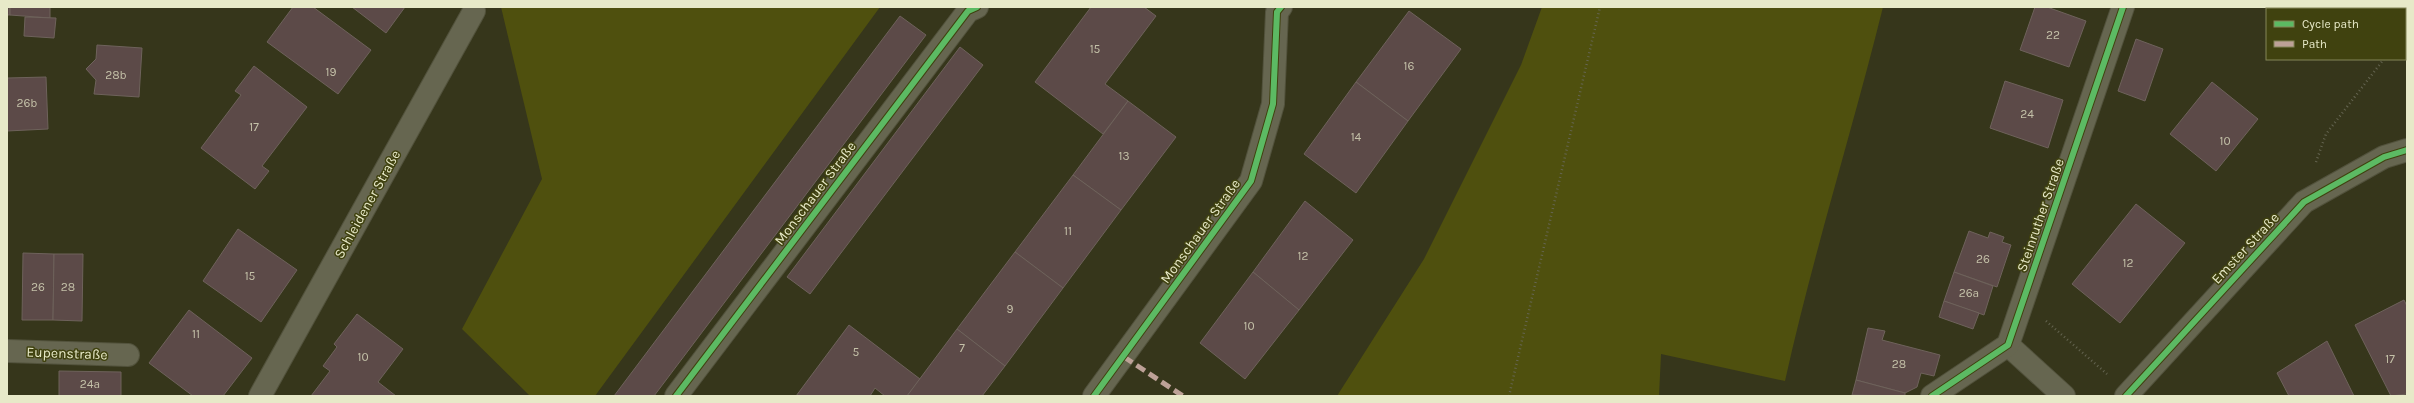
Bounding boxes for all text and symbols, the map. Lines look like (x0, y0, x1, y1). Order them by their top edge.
legend (2266, 8, 2406, 60)
text: Cycle path (2302, 17, 2359, 31)
house number: 22 (2046, 28, 2060, 42)
text: Path (2302, 37, 2327, 51)
house number: 15 (1090, 42, 1101, 56)
house number: 16 (1404, 59, 1415, 73)
house number: 19 (326, 65, 336, 79)
house number: 28b (105, 68, 127, 82)
house number: 26b (17, 96, 37, 110)
house number: 24 (2020, 107, 2034, 121)
house number: 17 (249, 120, 259, 134)
house number: 14 (1351, 130, 1362, 144)
house number: 10 (2219, 134, 2231, 148)
street label: Monschauer Straße (771, 138, 860, 248)
street label: Schleidener Straße (331, 147, 404, 261)
house number: 13 (1118, 149, 1130, 163)
street label: Steinruther Straße (2013, 156, 2068, 274)
street label: Monschauer Straße (1157, 176, 1244, 287)
street label: Emster Straße (2208, 209, 2283, 288)
house number: 11 (1064, 224, 1072, 238)
house number: 12 (1298, 249, 1309, 263)
house number: 26 (1976, 252, 1990, 266)
house number: 12 (2123, 256, 2134, 270)
house number: 15 (245, 269, 256, 283)
house number: 26 (31, 280, 45, 294)
house number: 28 (61, 280, 75, 294)
house number: 26a (1959, 286, 1979, 300)
house number: 9 (1007, 302, 1014, 316)
house number: 10 (1243, 319, 1255, 333)
house number: 11 (192, 327, 200, 341)
house number: 7 (959, 341, 965, 355)
street label: Eupenstraße (26, 344, 108, 363)
house number: 5 (853, 345, 860, 359)
house number: 10 (357, 350, 369, 364)
house number: 17 (2385, 352, 2395, 366)
house number: 28 (1892, 357, 1906, 371)
house number: 24a (80, 377, 100, 391)

